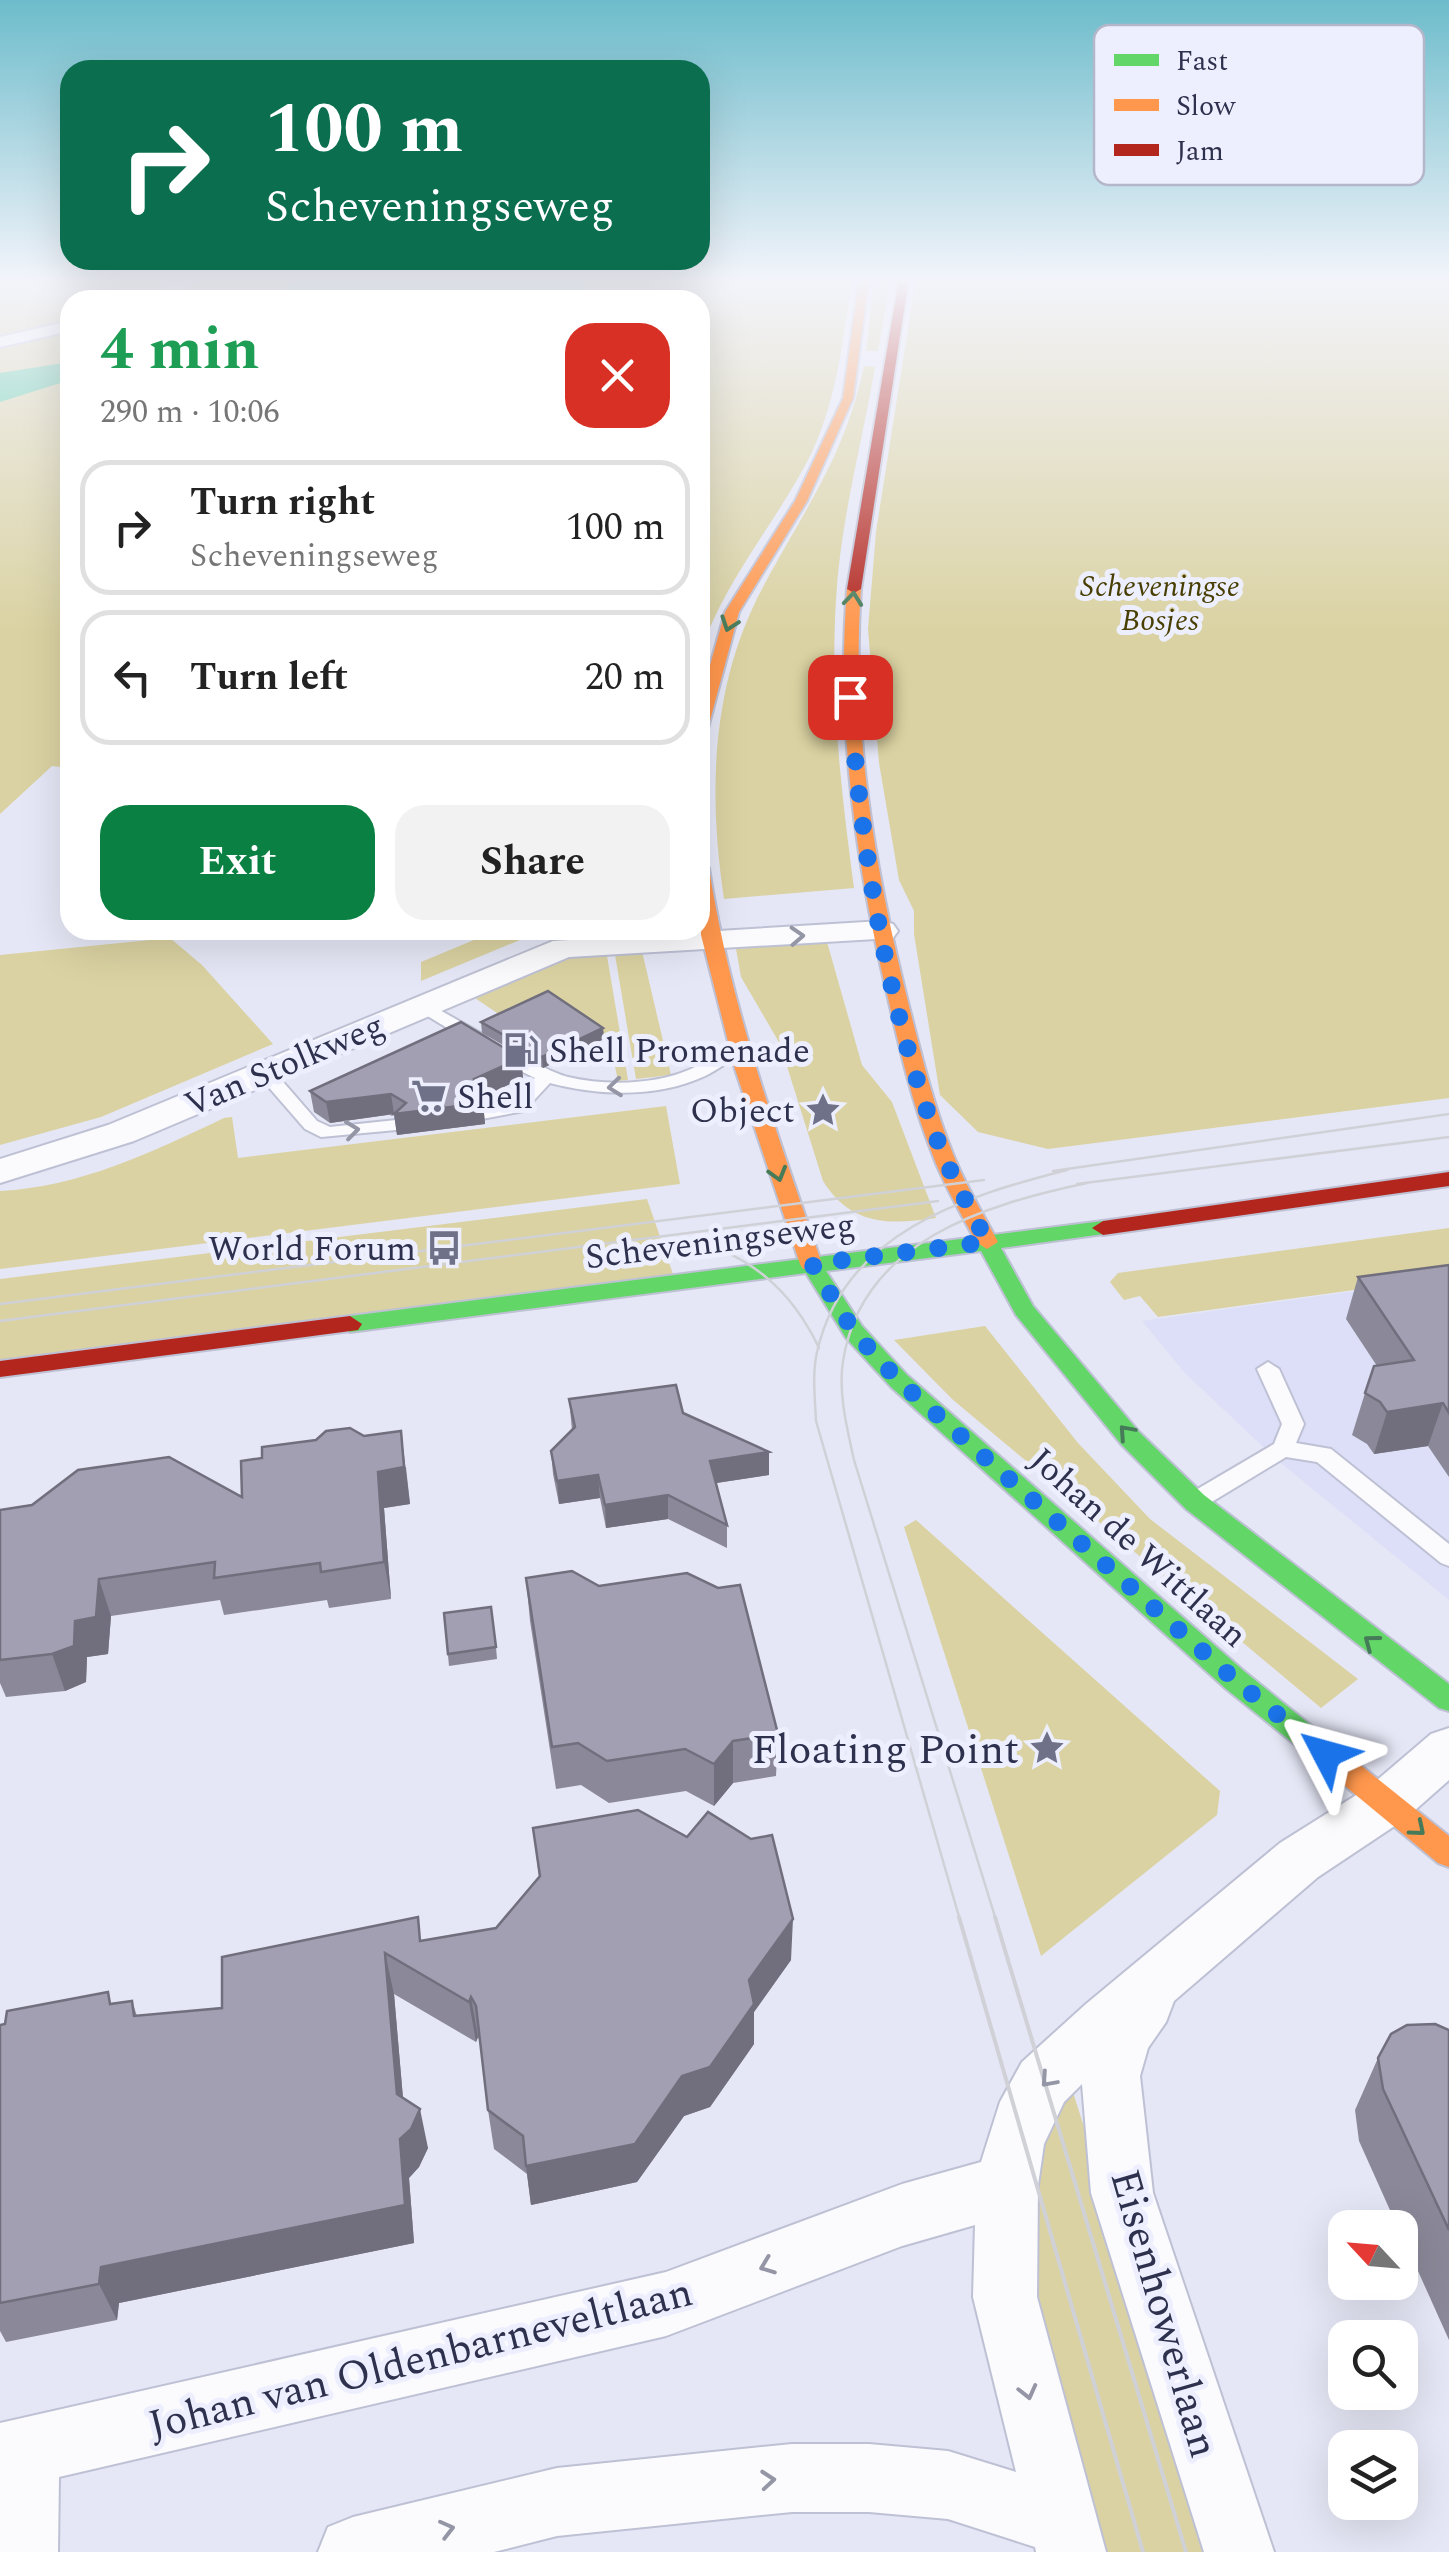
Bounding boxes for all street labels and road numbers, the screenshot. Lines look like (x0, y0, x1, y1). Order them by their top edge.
street label: Van Stolkweg (176, 999, 393, 1131)
street label: Scheveningseweg (582, 1199, 858, 1284)
street label: Johan de Wittlaan (1017, 1435, 1259, 1661)
street label: Eisenhowerlaan (1092, 2162, 1235, 2465)
street label: Johan van Oldenbarneveltlaan (142, 2261, 699, 2458)

